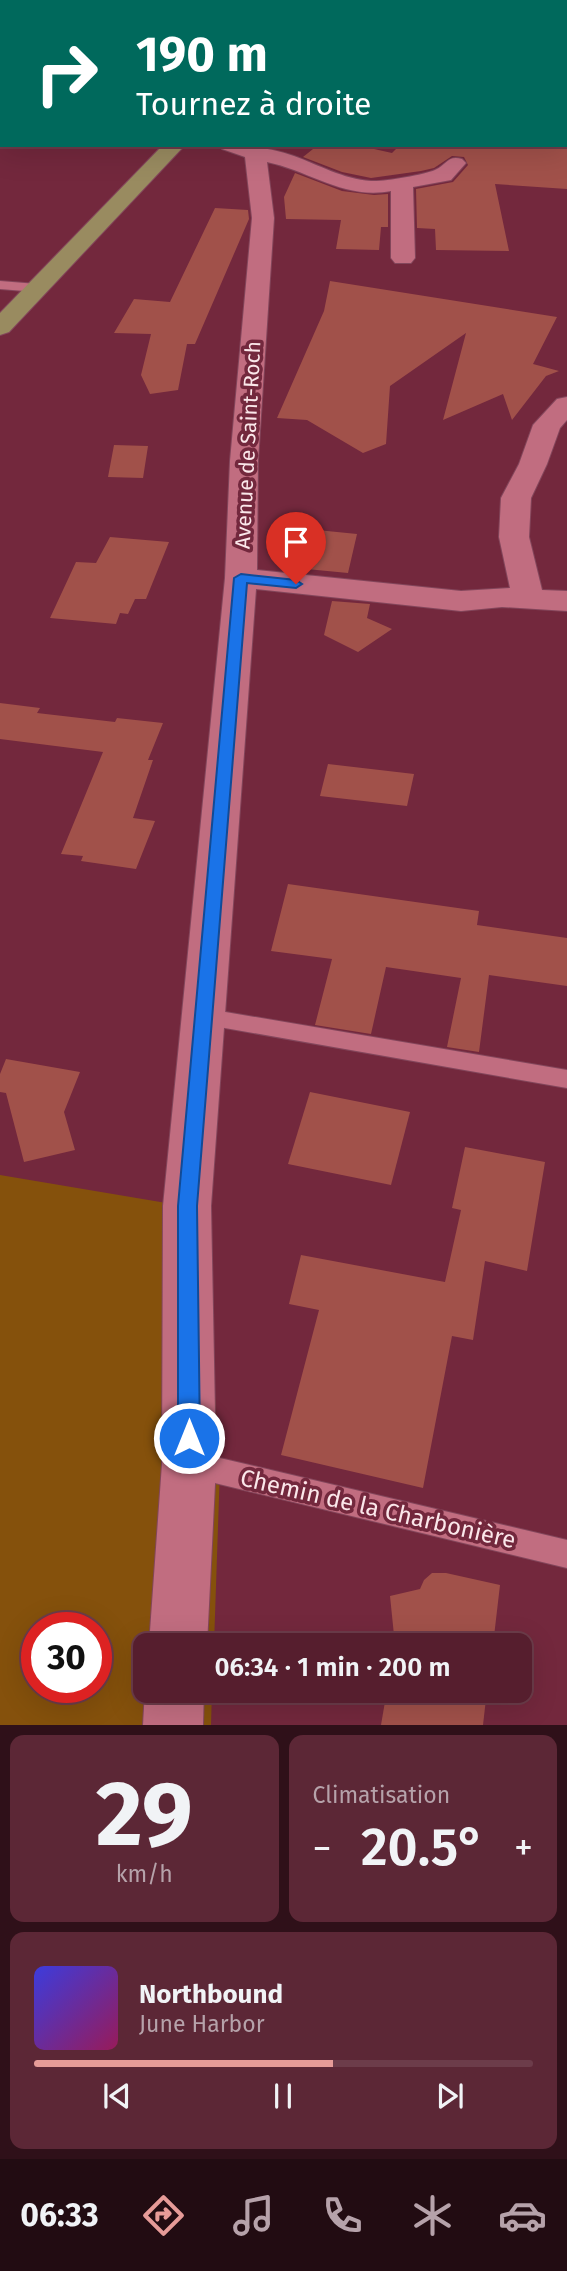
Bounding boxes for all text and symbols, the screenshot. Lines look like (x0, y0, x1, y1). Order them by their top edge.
text: 190 m (136, 25, 268, 84)
icon: right (21, 28, 112, 119)
text: Tournez à droite (136, 85, 372, 123)
street label: Avenue de Saint-Roch (230, 340, 266, 550)
pin (266, 512, 326, 584)
icon: arrive (277, 523, 315, 561)
position arrow (152, 1401, 226, 1475)
street label: Chemin de la Charbonière (238, 1464, 518, 1554)
speed limit sign: 30 (21, 1612, 112, 1703)
text: 06:34 · 1 min · 200 m (214, 1652, 451, 1683)
text: 29 (96, 1760, 193, 1869)
text: Climatisation (313, 1781, 450, 1809)
text: 20.5° (361, 1816, 485, 1879)
text: − (313, 1825, 332, 1871)
text: + (514, 1825, 533, 1871)
text: km/h (116, 1860, 173, 1888)
text: Northbound (139, 1979, 283, 2010)
text: June Harbor (139, 2010, 265, 2038)
icon: previous (98, 2077, 136, 2115)
icon: pause (264, 2077, 302, 2115)
icon: next (431, 2077, 469, 2115)
icon: directions (139, 2191, 188, 2240)
icon: music (229, 2191, 278, 2240)
icon: phone (318, 2191, 367, 2240)
icon: climate (408, 2191, 457, 2240)
icon: car (498, 2191, 547, 2240)
text: 06:33 (20, 2196, 99, 2234)

